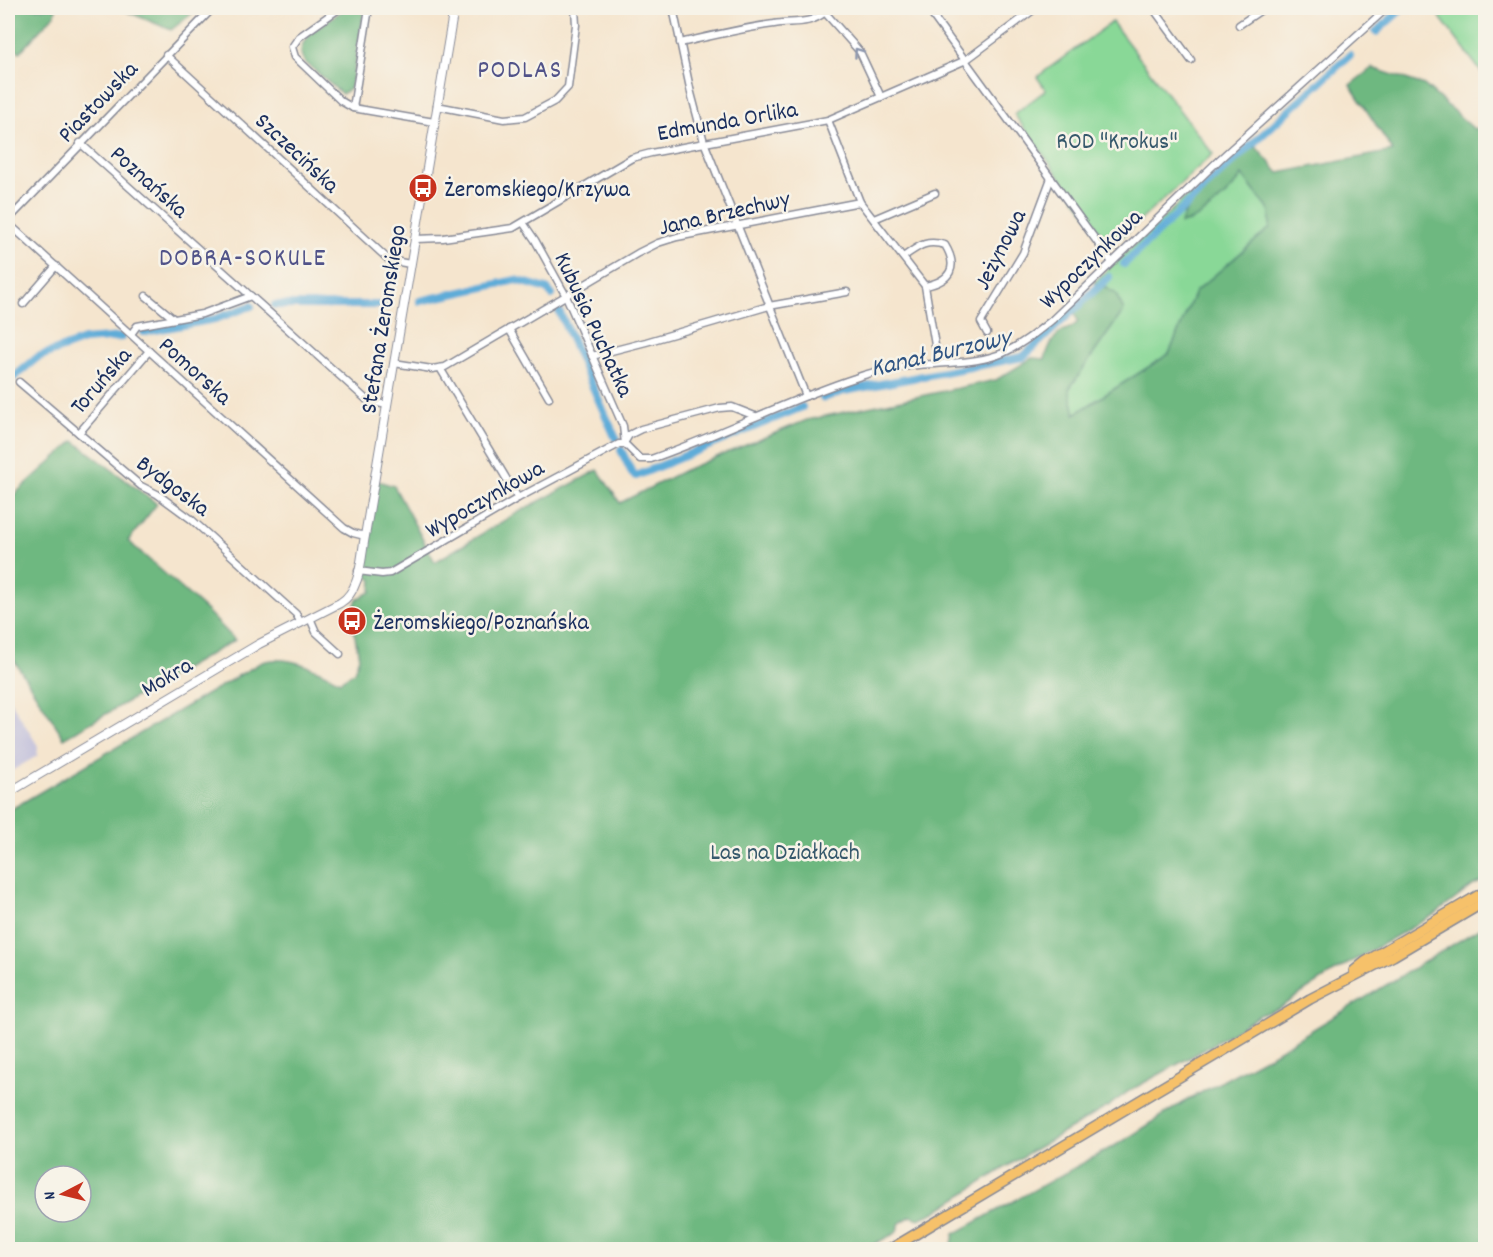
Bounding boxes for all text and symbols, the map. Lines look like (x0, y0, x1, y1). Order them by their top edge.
one-way arrow (854, 47, 865, 58)
district label: PODLAS (477, 53, 563, 90)
street label: Piastowska (51, 54, 148, 152)
street label: Edmunda Orlika (655, 94, 801, 152)
street label: Szczecińska (246, 106, 347, 203)
park label: ROD "Krokus" (1056, 126, 1178, 160)
street label: Poznańska (101, 139, 195, 228)
bus stop icon: Żeromskiego/Krzywa (407, 172, 439, 204)
place label: Żeromskiego/Krzywa (444, 174, 631, 208)
street label: Jana Brzechwy (656, 183, 795, 247)
street label: Wypoczynkowa (1033, 202, 1152, 318)
street label: Jeżynowa (967, 203, 1037, 297)
street label: Stefana Żeromskiego (353, 222, 417, 416)
district label: DOBRA-SOKULE (159, 241, 327, 278)
street label: Kubusia Puchatka (544, 247, 641, 404)
water label: Kanał Burzowy (867, 320, 1018, 389)
street label: Pomorska (150, 330, 239, 415)
street label: Toruńska (63, 340, 142, 423)
street label: Bydgoska (128, 448, 217, 527)
street label: Wypoczynkowa (420, 452, 552, 548)
bus stop icon: Żeromskiego/Poznańska (336, 605, 368, 637)
place label: Żeromskiego/Poznańska (373, 607, 589, 641)
street label: Mokra (135, 650, 200, 707)
park label: Las na Działkach (710, 837, 860, 871)
north arrow (33, 1164, 93, 1224)
text: N (39, 1190, 62, 1201)

